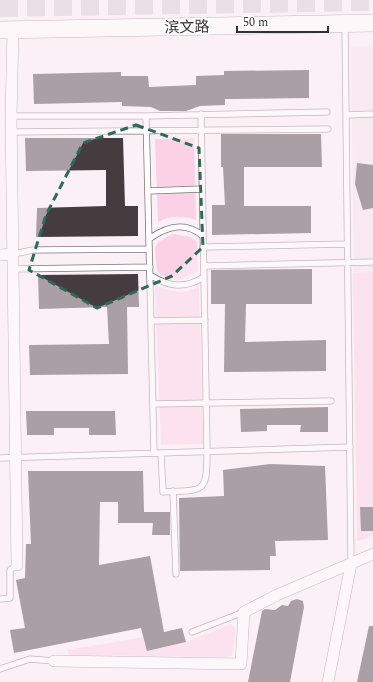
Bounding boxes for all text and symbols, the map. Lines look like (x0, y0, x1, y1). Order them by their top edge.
scale bar (237, 8, 328, 34)
text: 50 m (243, 13, 268, 32)
street label: 滨文路 (164, 16, 210, 39)

